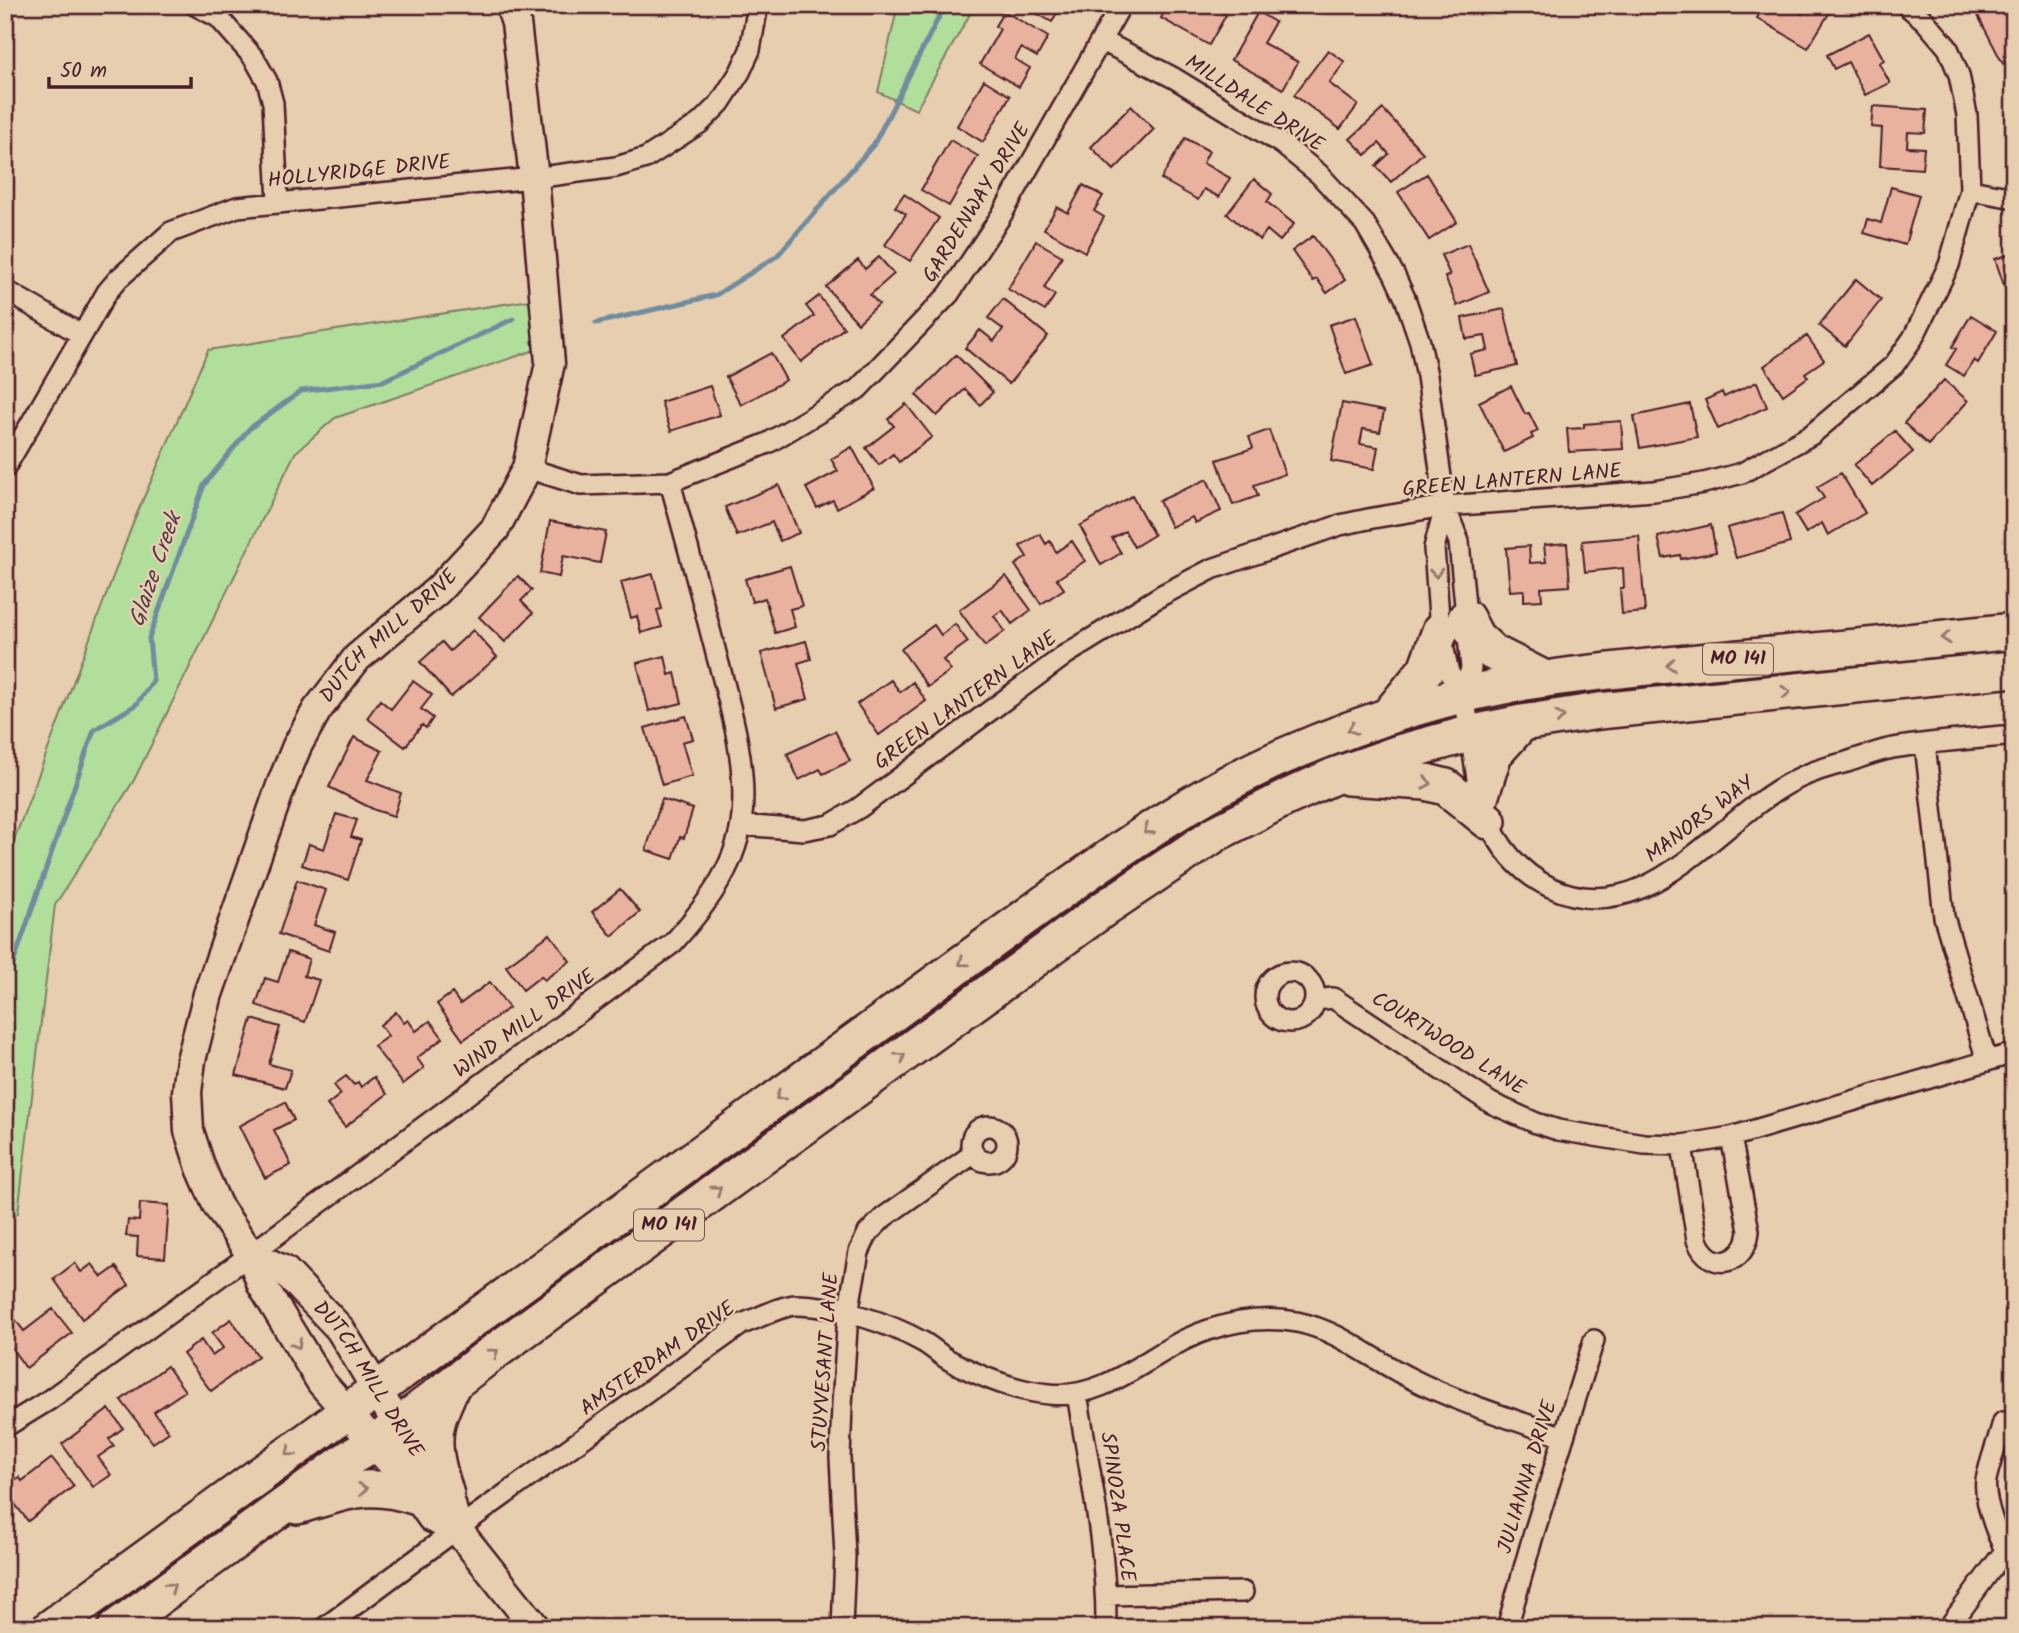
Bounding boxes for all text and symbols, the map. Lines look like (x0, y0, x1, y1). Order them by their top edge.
scale bar (49, 46, 191, 90)
street label: MILLDALE DRIVE (1178, 47, 1331, 162)
text: 50 m (60, 55, 107, 88)
street label: GARDENWAY DRIVE (914, 116, 1040, 289)
street label: HOLLYRIDGE DRIVE (266, 146, 453, 198)
street label: GREEN LANTERN LANE (1401, 455, 1624, 507)
water label: Glaize Creek (120, 505, 193, 632)
street label: DUTCH MILL DRIVE (311, 561, 467, 710)
one-way arrow (1428, 567, 1443, 578)
street label: GREEN LANTERN LANE (867, 623, 1065, 779)
one-way arrow (1940, 630, 1951, 645)
road number: MO 141 (1703, 644, 1773, 674)
one-way arrow (1665, 657, 1676, 672)
one-way arrow (1781, 685, 1792, 700)
one-way arrow (1554, 710, 1566, 725)
one-way arrow (1346, 721, 1358, 735)
street label: MANORS WAY (1638, 767, 1762, 872)
one-way arrow (1421, 775, 1433, 790)
one-way arrow (1143, 822, 1156, 834)
one-way arrow (959, 954, 971, 967)
street label: WIND MILL DRIVE (447, 960, 604, 1087)
street label: COURTWOOD LANE (1364, 983, 1532, 1105)
one-way arrow (893, 1052, 906, 1065)
one-way arrow (775, 1088, 788, 1101)
one-way arrow (709, 1186, 722, 1199)
road number: MO 141 (634, 1210, 704, 1240)
street label: STUYVESANT LANE (803, 1271, 849, 1452)
street label: AMSTERDAM DRIVE (573, 1292, 743, 1425)
street label: DUTCH MILL DRIVE (305, 1293, 433, 1465)
one-way arrow (289, 1336, 302, 1349)
one-way arrow (486, 1349, 498, 1361)
street label: JULIANNA DRIVE (1489, 1396, 1567, 1558)
street label: SPINOZA PLACE (1090, 1430, 1144, 1585)
one-way arrow (285, 1444, 298, 1456)
one-way arrow (357, 1482, 369, 1497)
one-way arrow (163, 1583, 176, 1596)

